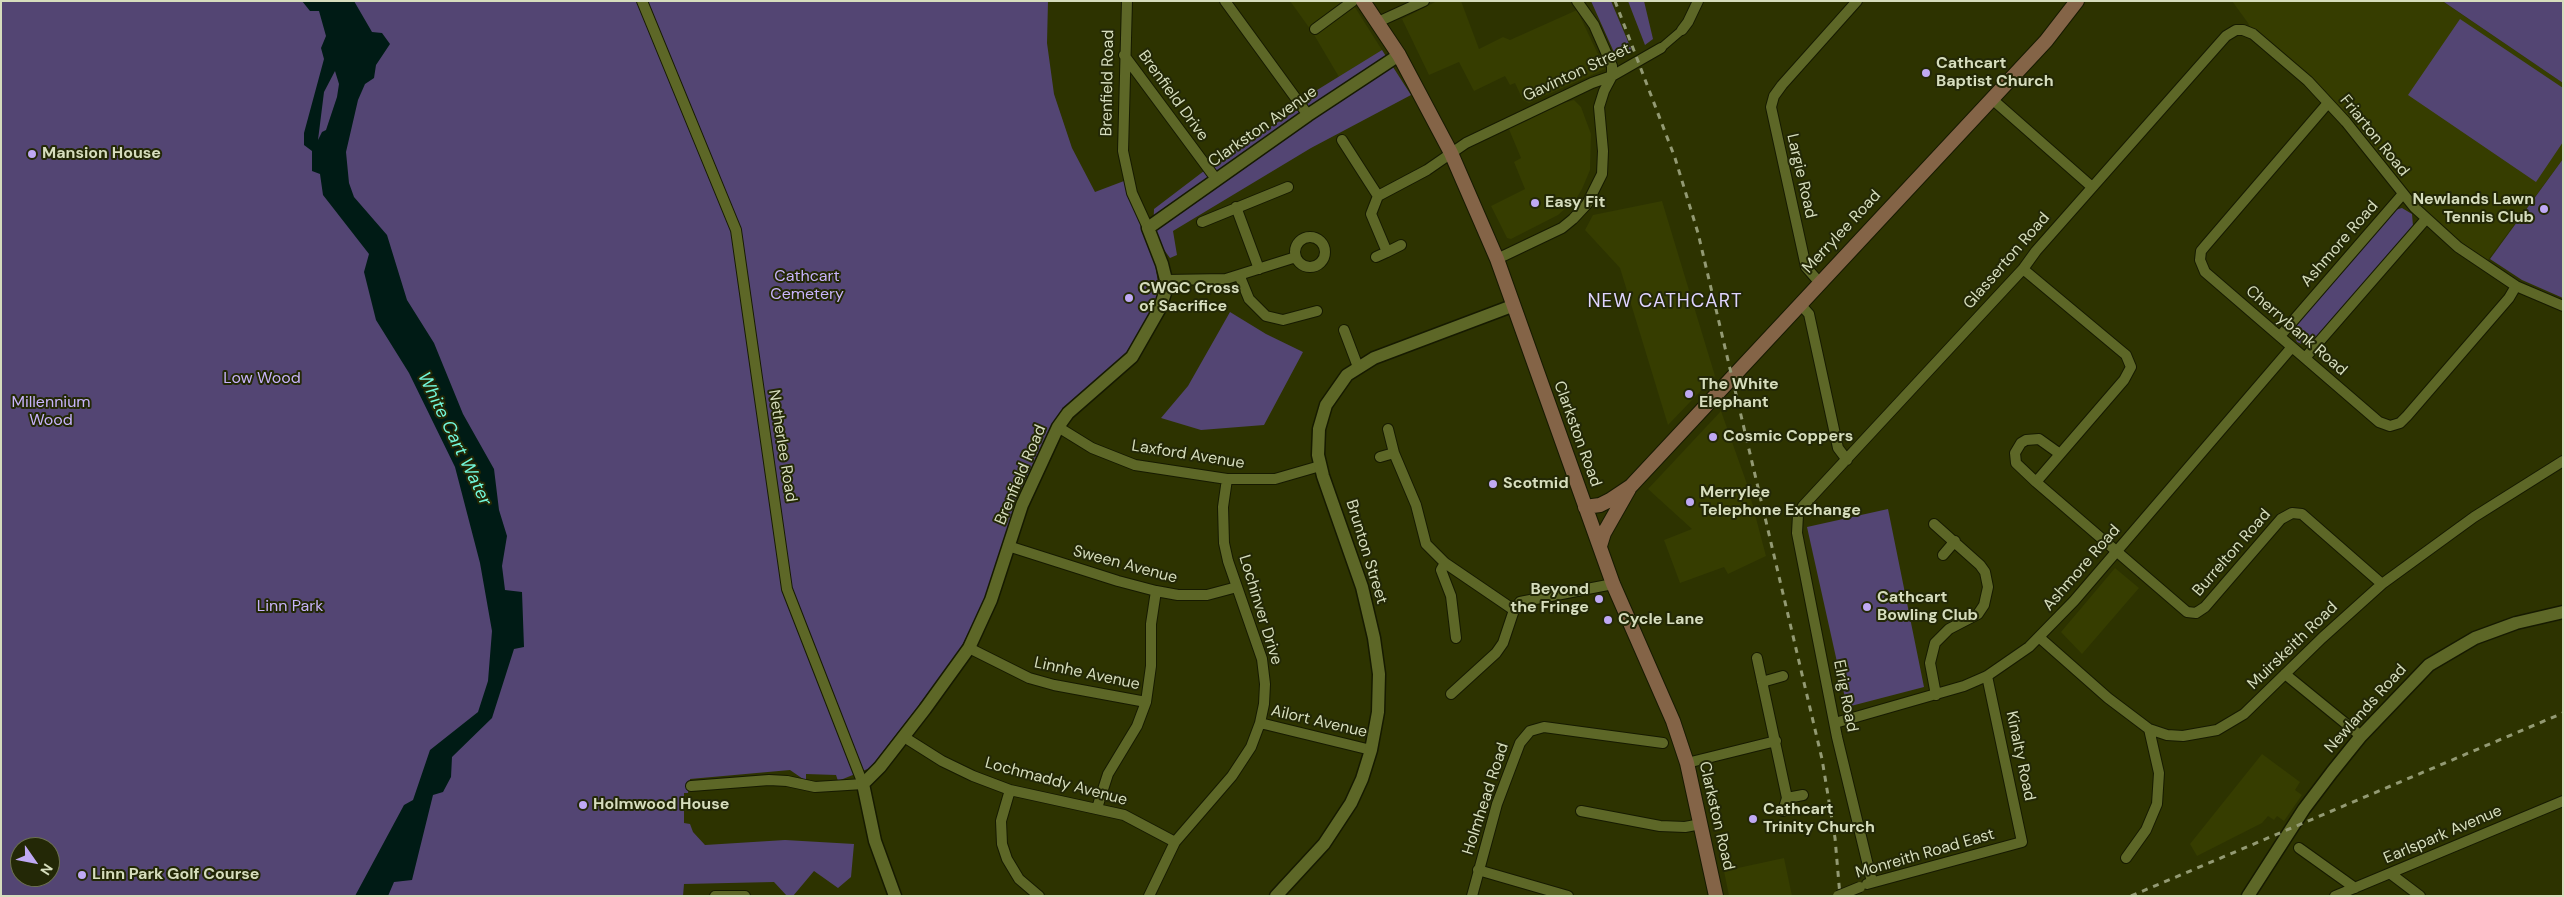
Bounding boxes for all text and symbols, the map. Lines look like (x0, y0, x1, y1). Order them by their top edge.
street label: Brenfield Road (1097, 29, 1119, 137)
street label: Gavinton Street (1520, 40, 1634, 106)
street label: Brenfield Drive (1134, 47, 1212, 145)
place label: Cathcart Baptist Church (1936, 54, 2054, 92)
marker: Cathcart Baptist Church (1920, 67, 1932, 79)
street label: Clarkston Avenue (1205, 82, 1321, 172)
street label: Friarton Road (2335, 91, 2413, 181)
street label: Largie Road (1782, 132, 1820, 220)
place label: Mansion House (42, 144, 161, 164)
marker: Mansion House (26, 148, 38, 160)
street label: Merrylee Road (1799, 186, 1885, 278)
place label: Newlands Lawn Tennis Club (2412, 190, 2534, 228)
place label: Easy Fit (1545, 193, 1605, 213)
marker: Easy Fit (1529, 197, 1541, 209)
street label: Ashmore Road (2297, 197, 2383, 291)
marker: Newlands Lawn Tennis Club (2538, 203, 2550, 215)
street label: Glasserton Road (1960, 209, 2054, 313)
park label: Cathcart Cemetery (770, 267, 844, 305)
place label: CWGC Cross of Sacrifice (1139, 279, 1239, 317)
street label: Cherrybank Road (2241, 282, 2351, 380)
district label: NEW CATHCART (1586, 291, 1744, 313)
marker: CWGC Cross of Sacrifice (1123, 292, 1135, 304)
park label: Low Wood (223, 369, 301, 389)
water label: White Cart Water (412, 369, 496, 509)
place label: The White Elephant (1699, 375, 1779, 413)
street label: Clarkston Road (1549, 378, 1605, 490)
street label: Netherlee Road (764, 388, 800, 504)
marker: The White Elephant (1683, 388, 1695, 400)
park label: Millennium Wood (11, 393, 91, 431)
street label: Brenfield Road (991, 422, 1051, 528)
place label: Cosmic Coppers (1723, 427, 1853, 447)
marker: Cosmic Coppers (1707, 431, 1719, 443)
street label: Laxford Avenue (1130, 437, 1246, 473)
place label: Scotmid (1503, 474, 1569, 494)
marker: Scotmid (1487, 478, 1499, 490)
place label: Merrylee Telephone Exchange (1700, 483, 1861, 521)
marker: Merrylee Telephone Exchange (1684, 496, 1696, 508)
street label: Brunton Street (1341, 497, 1391, 607)
street label: Burrelton Road (2189, 505, 2275, 601)
street label: Ashmore Road (2039, 521, 2125, 615)
street label: Sween Avenue (1071, 542, 1179, 588)
street label: Lochinver Drive (1234, 553, 1286, 667)
place label: Beyond the Fringe (1510, 580, 1589, 618)
place label: Cathcart Bowling Club (1877, 588, 1978, 626)
marker: Beyond the Fringe (1593, 593, 1605, 605)
park label: Linn Park (257, 597, 323, 617)
street label: Muirskeith Road (2244, 598, 2342, 694)
marker: Cathcart Bowling Club (1861, 601, 1873, 613)
place label: Cycle Lane (1618, 610, 1704, 630)
marker: Cycle Lane (1602, 614, 1614, 626)
street label: Linnhe Avenue (1032, 653, 1142, 695)
street label: Elrig Road (1829, 658, 1861, 734)
street label: Newlands Road (2321, 661, 2411, 757)
street label: Ailort Avenue (1269, 702, 1369, 742)
street label: Kinalty Road (2001, 709, 2039, 803)
street label: Holmhead Road (1459, 741, 1513, 857)
street label: Lochmaddy Avenue (983, 754, 1129, 810)
street label: Clarkston Road (1694, 760, 1738, 872)
place label: Holmwood House (593, 795, 729, 815)
marker: Holmwood House (577, 799, 589, 811)
place label: Cathcart Trinity Church (1763, 800, 1875, 838)
street label: Earlspark Avenue (2381, 801, 2505, 869)
marker: Cathcart Trinity Church (1747, 813, 1759, 825)
street label: Monreith Road East (1853, 825, 1997, 883)
north arrow (10, 837, 60, 887)
text: N (36, 860, 57, 879)
place label: Linn Park Golf Course (92, 865, 259, 885)
marker: Linn Park Golf Course (76, 869, 88, 881)

